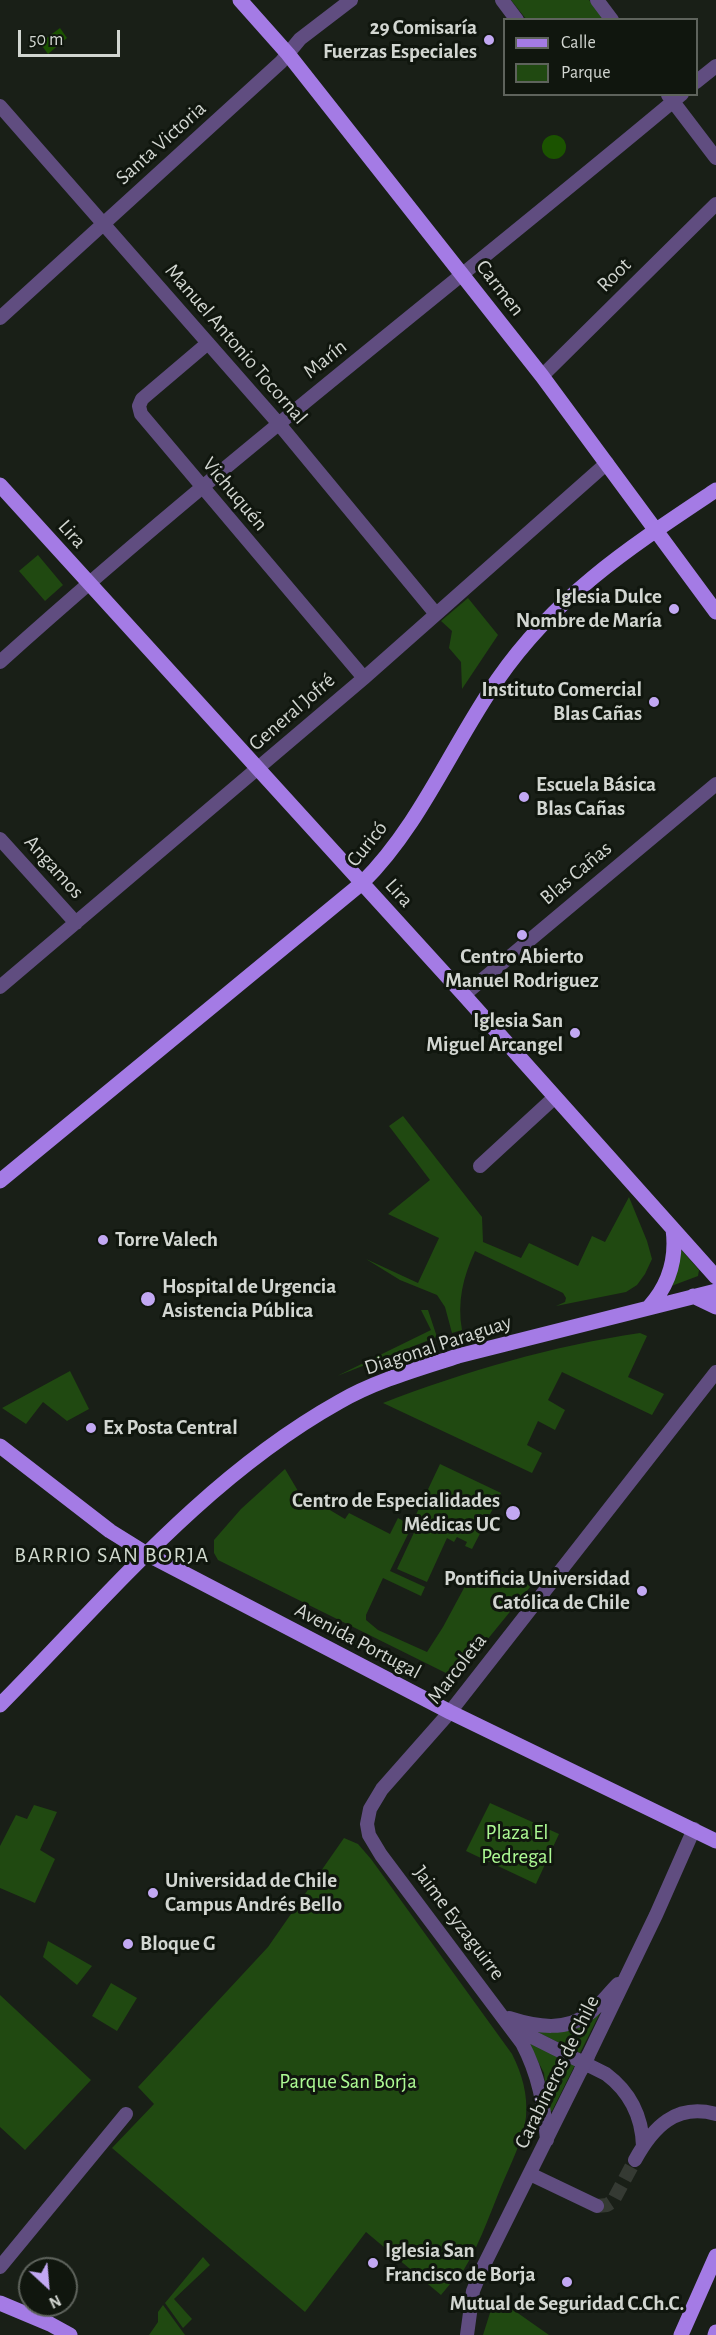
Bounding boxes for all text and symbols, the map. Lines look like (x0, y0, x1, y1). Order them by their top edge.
place label: 29 Comisaría Fuerzas Especiales (323, 15, 477, 65)
scale bar (21, 18, 123, 56)
legend (503, 18, 698, 96)
text: 50 m (29, 31, 63, 49)
marker: 29 Comisaría Fuerzas Especiales (482, 33, 496, 47)
text: Calle (561, 34, 596, 52)
text: Parque (561, 64, 610, 82)
street label: Santa Victoria (111, 96, 211, 190)
street label: Root (592, 253, 636, 297)
street label: Carmen (470, 255, 530, 321)
street label: Manuel Antonio Tocornal (159, 259, 313, 429)
street label: Marín (298, 334, 352, 384)
street label: Vichuquén (197, 452, 273, 536)
street label: Lira (53, 514, 91, 554)
place label: Iglesia Dulce Nombre de María (516, 584, 662, 634)
marker: Iglesia Dulce Nombre de María (667, 602, 681, 616)
street label: General Jofré (244, 668, 340, 756)
place label: Instituto Comercial Blas Cañas (481, 677, 642, 727)
marker: Instituto Comercial Blas Cañas (647, 695, 661, 709)
place label: Escuela Básica Blas Cañas (536, 772, 656, 822)
marker: Escuela Básica Blas Cañas (517, 790, 531, 804)
street label: Curicó (341, 816, 393, 872)
street label: Angamos (19, 830, 89, 904)
street label: Blas Cañas (535, 836, 617, 910)
street label: Lira (380, 873, 418, 913)
marker: Centro Abierto Manuel Rodriguez (515, 928, 529, 942)
place label: Centro Abierto Manuel Rodriguez (445, 944, 599, 994)
place label: Iglesia San Miguel Arcangel (426, 1008, 563, 1058)
marker: Iglesia San Miguel Arcangel (568, 1026, 582, 1040)
place label: Torre Valech (115, 1227, 218, 1253)
marker: Torre Valech (96, 1233, 110, 1247)
place label: Hospital de Urgencia Asistencia Pública (162, 1274, 336, 1324)
marker: Hospital de Urgencia Asistencia Pública (139, 1290, 157, 1308)
street label: Diagonal Paraguay (361, 1309, 515, 1381)
place label: Ex Posta Central (103, 1415, 238, 1441)
marker: Ex Posta Central (84, 1421, 98, 1435)
place label: Centro de Especialidades Médicas UC (292, 1488, 500, 1538)
marker: Centro de Especialidades Médicas UC (504, 1504, 522, 1522)
district label: BARRIO SAN BORJA (14, 1542, 210, 1568)
place label: Pontificia Universidad Católica de Chile (444, 1566, 630, 1616)
marker: Pontificia Universidad Católica de Chile (635, 1584, 649, 1598)
street label: Avenida Portugal (291, 1597, 425, 1685)
street label: Marcoleta (422, 1629, 492, 1709)
park label: Plaza El Pedregal (481, 1820, 553, 1870)
street label: Jaime Eyzaguirre (408, 1861, 510, 1985)
place label: Universidad de Chile Campus Andrés Bello (165, 1868, 342, 1918)
marker: Universidad de Chile Campus Andrés Bello (146, 1886, 160, 1900)
place label: Bloque G (140, 1931, 216, 1957)
marker: Bloque G (121, 1937, 135, 1951)
street label: Carabineros de Chile (509, 1991, 605, 2153)
park label: Parque San Borja (279, 2069, 417, 2095)
place label: Iglesia San Francisco de Borja (385, 2238, 535, 2288)
marker: Iglesia San Francisco de Borja (366, 2256, 380, 2270)
north arrow (18, 2257, 78, 2317)
marker: Mutual de Seguridad C.Ch.C. (560, 2275, 574, 2289)
place label: Mutual de Seguridad C.Ch.C. (450, 2291, 684, 2317)
text: N (47, 2292, 64, 2311)

